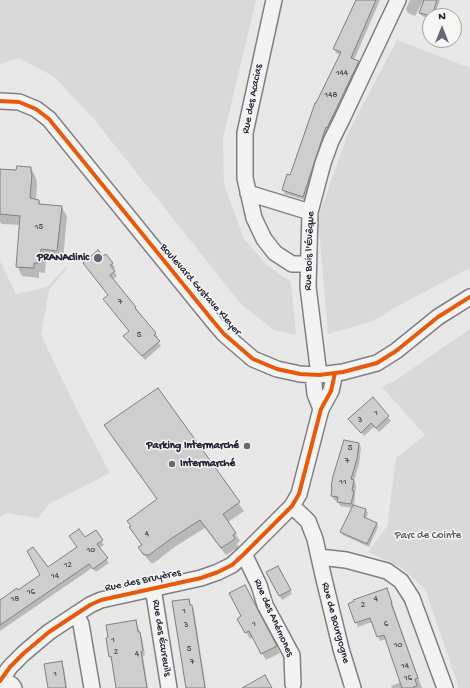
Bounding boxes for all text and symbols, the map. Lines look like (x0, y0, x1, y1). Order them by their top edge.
north arrow (422, 8, 462, 48)
text: N (438, 11, 446, 23)
street label: Rue des Acacias (240, 63, 266, 135)
house number: 144 (336, 69, 348, 79)
house number: 148 (325, 91, 337, 101)
street label: Rue Bois l'Évêque (302, 211, 318, 291)
house number: 15 (35, 223, 43, 233)
street label: Boulevard Gustave Kleyer (156, 241, 244, 339)
place label: PRANAclinic (37, 251, 89, 265)
marker: PRANAclinic (92, 252, 104, 264)
house number: 7 (118, 298, 122, 308)
house number: 5 (137, 331, 141, 341)
house number: 1 (374, 409, 378, 419)
house number: 3 (358, 416, 362, 426)
place label: Parking Intermarché (146, 439, 239, 453)
marker: Parking Intermarché (242, 441, 252, 451)
house number: 5 (348, 444, 352, 454)
place label: Intermarché (180, 457, 235, 471)
house number: 7 (345, 457, 349, 467)
marker: Intermarché (167, 459, 177, 469)
house number: 11 (339, 478, 347, 488)
park label: Parc de Cointe (395, 529, 461, 543)
house number: 4 (145, 530, 149, 540)
house number: 10 (87, 546, 95, 556)
house number: 12 (64, 561, 72, 571)
street label: Rue des Bruyères (104, 567, 182, 595)
house number: 14 (51, 572, 59, 582)
street label: Rue des Anémones (250, 577, 296, 659)
street label: Rue de Bourgogne (318, 581, 352, 665)
house number: 16 (27, 588, 35, 598)
house number: 18 (11, 595, 19, 605)
house number: 4 (374, 595, 378, 605)
street label: Rue des Écureuils (148, 599, 174, 677)
house number: 2 (361, 601, 365, 611)
house number: 1 (182, 607, 186, 617)
house number: 1 (252, 620, 256, 630)
house number: 6 (384, 620, 388, 630)
house number: 3 (184, 621, 188, 631)
house number: 1 (111, 636, 115, 646)
house number: 10 (394, 641, 402, 651)
house number: 5 (187, 645, 191, 655)
house number: 2 (114, 648, 118, 658)
house number: 4 (135, 650, 139, 660)
house number: 7 (190, 658, 194, 668)
house number: 14 (401, 662, 409, 672)
house number: 1 (53, 670, 57, 680)
house number: 16 (404, 674, 412, 684)

